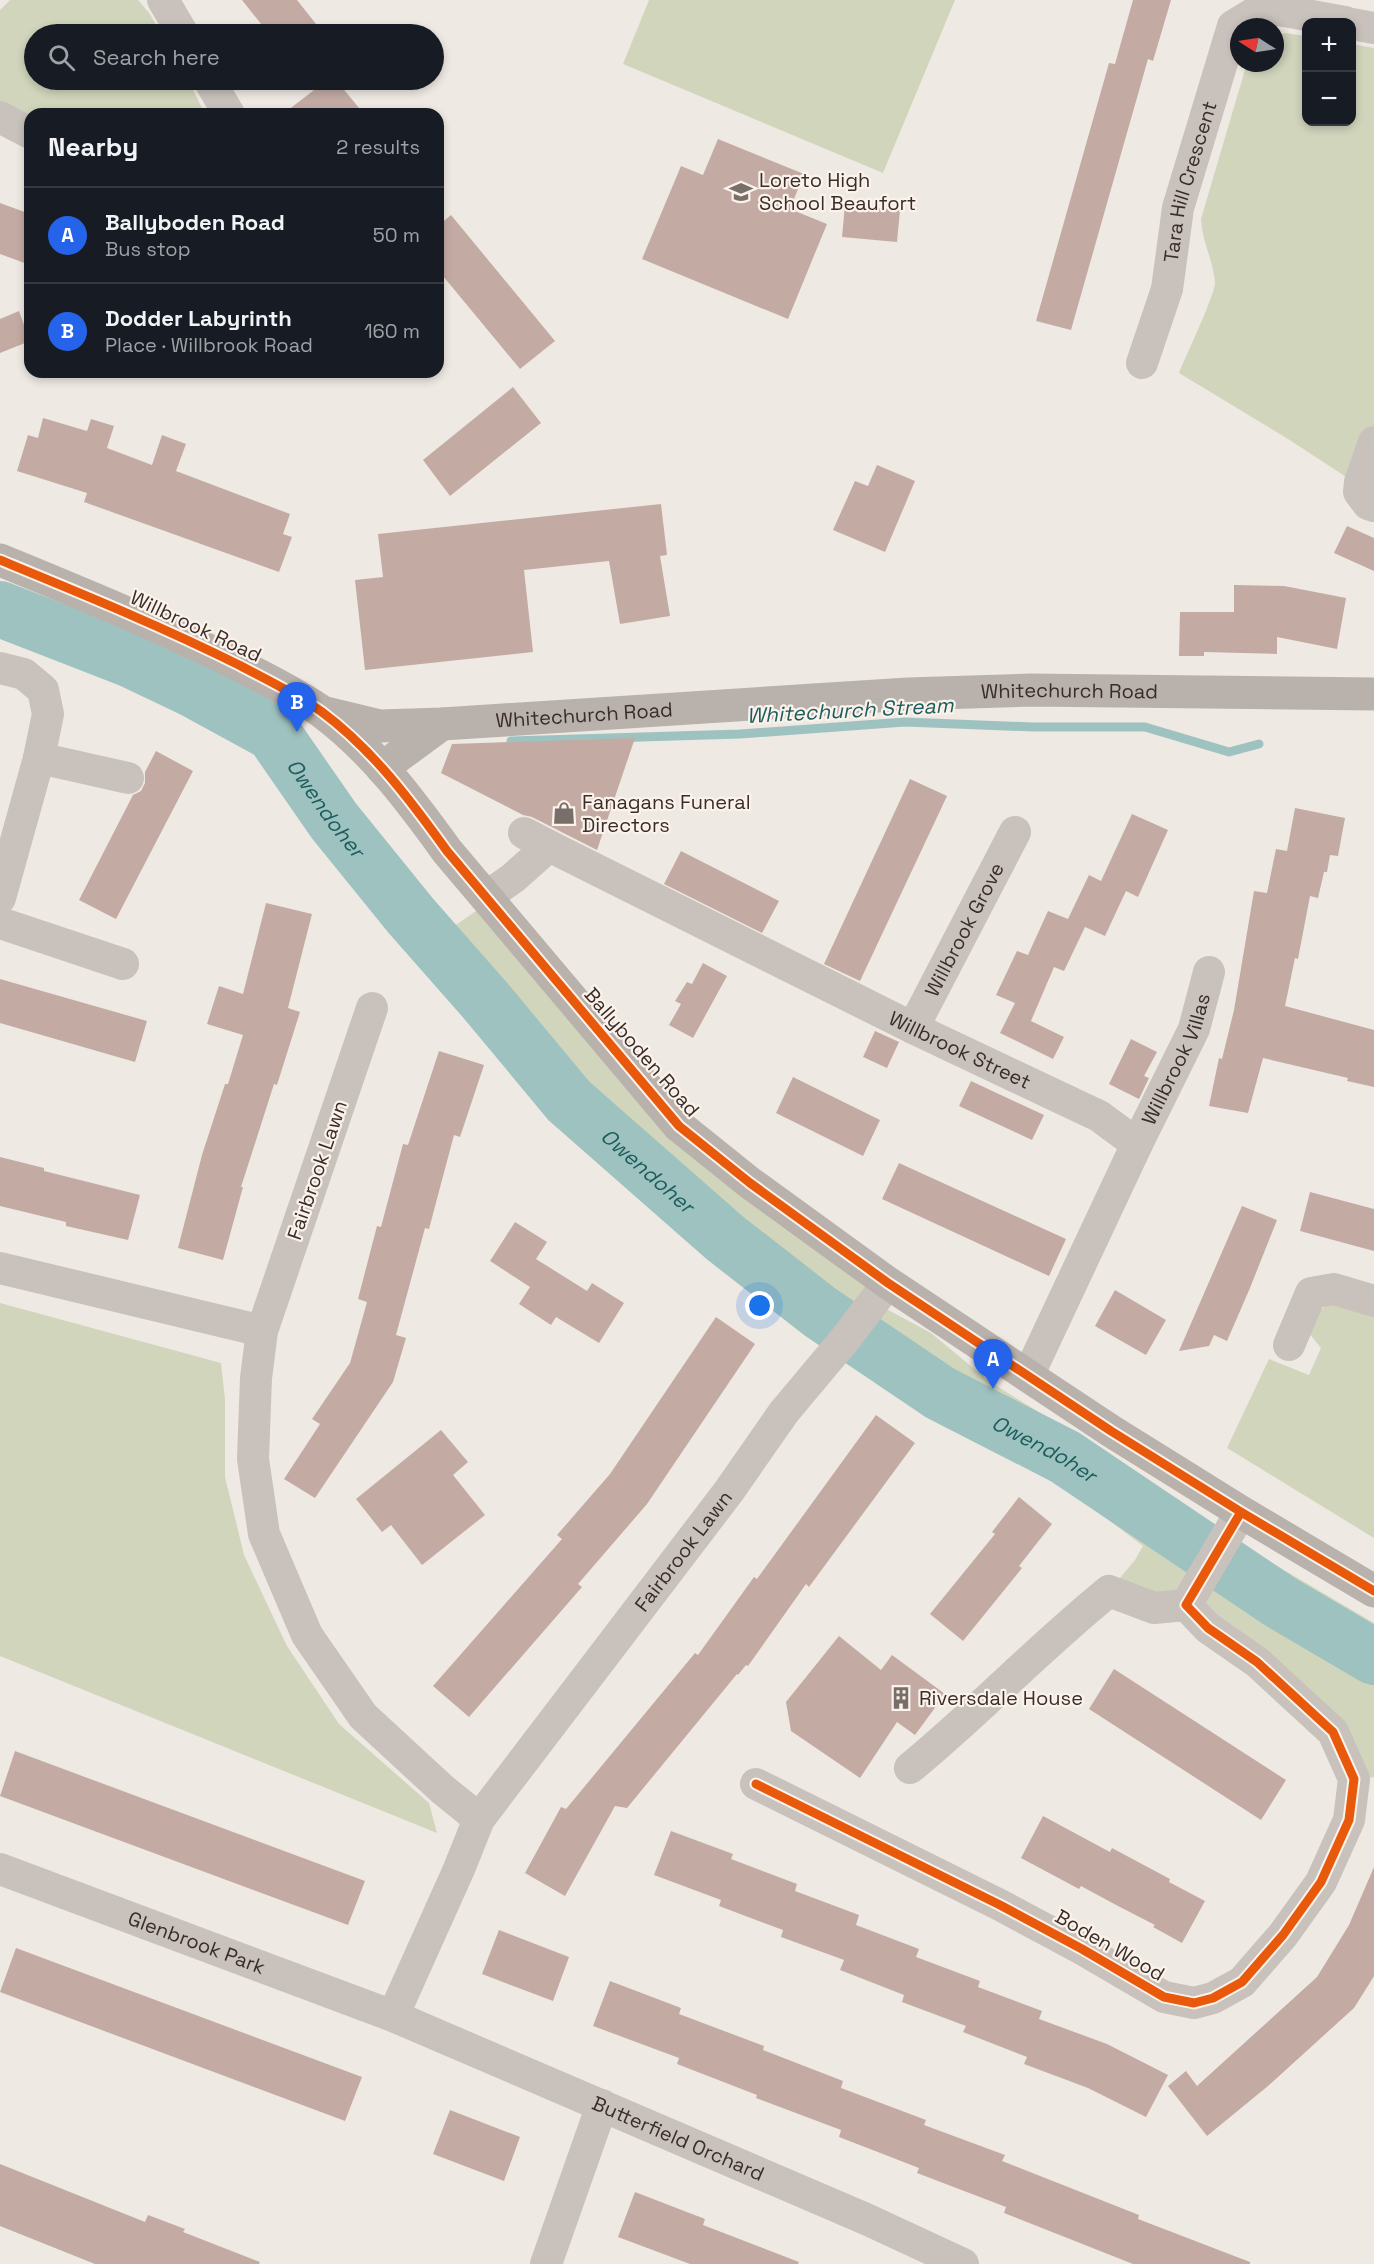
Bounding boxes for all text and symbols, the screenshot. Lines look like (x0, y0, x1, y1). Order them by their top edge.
north arrow (1230, 18, 1284, 72)
map controls (1302, 18, 1356, 126)
button: + (1302, 18, 1356, 72)
search box (24, 24, 444, 90)
icon: search (45, 41, 78, 74)
text: Search here (93, 43, 220, 71)
button: − (1302, 72, 1356, 126)
street label: Tara Hill Crescent (1158, 98, 1223, 264)
text: Nearby (48, 130, 138, 164)
text: 2 results (336, 134, 420, 160)
place label: Loreto High School Beaufort (759, 167, 916, 216)
school or university icon: Loreto High School Beaufort (728, 179, 754, 205)
text: Ballyboden Road (105, 208, 285, 236)
text: A (61, 222, 74, 248)
text: 50 m (373, 222, 420, 248)
text: Bus stop (105, 236, 191, 262)
text: Dodder Labyrinth (105, 304, 292, 332)
text: B (61, 318, 74, 344)
text: 160 m (364, 318, 420, 344)
text: Place · Willbrook Road (105, 332, 313, 358)
street label: Willbrook Road (126, 584, 266, 668)
street label: Whitechurch Road (980, 677, 1158, 705)
pin: B (278, 682, 316, 732)
water label: Whitechurch Stream (746, 691, 955, 729)
street label: Whitechurch Road (495, 696, 673, 734)
water label: Owendoher (281, 753, 373, 864)
place label: Fanagans Funeral Directors (582, 789, 751, 838)
shop icon: Fanagans Funeral Directors (551, 800, 577, 826)
street label: Willbrook Grove (919, 858, 1010, 1001)
street label: Ballyboden Road (579, 982, 705, 1122)
street label: Willbrook Villas (1136, 990, 1216, 1129)
street label: Willbrook Street (885, 1005, 1035, 1095)
street label: Fairbrook Lawn (281, 1097, 353, 1243)
water label: Owendoher (596, 1122, 702, 1220)
your location (745, 1291, 774, 1320)
pin: A (974, 1340, 1012, 1389)
water label: Owendoher (988, 1408, 1104, 1489)
street label: Fairbrook Lawn (629, 1485, 738, 1617)
building icon: Riversdale House (888, 1685, 914, 1711)
place label: Riversdale House (919, 1685, 1083, 1711)
street label: Boden Wood (1051, 1903, 1169, 1987)
street label: Glenbrook Park (124, 1905, 269, 1980)
street label: Butterfield Orchard (588, 2090, 768, 2187)

